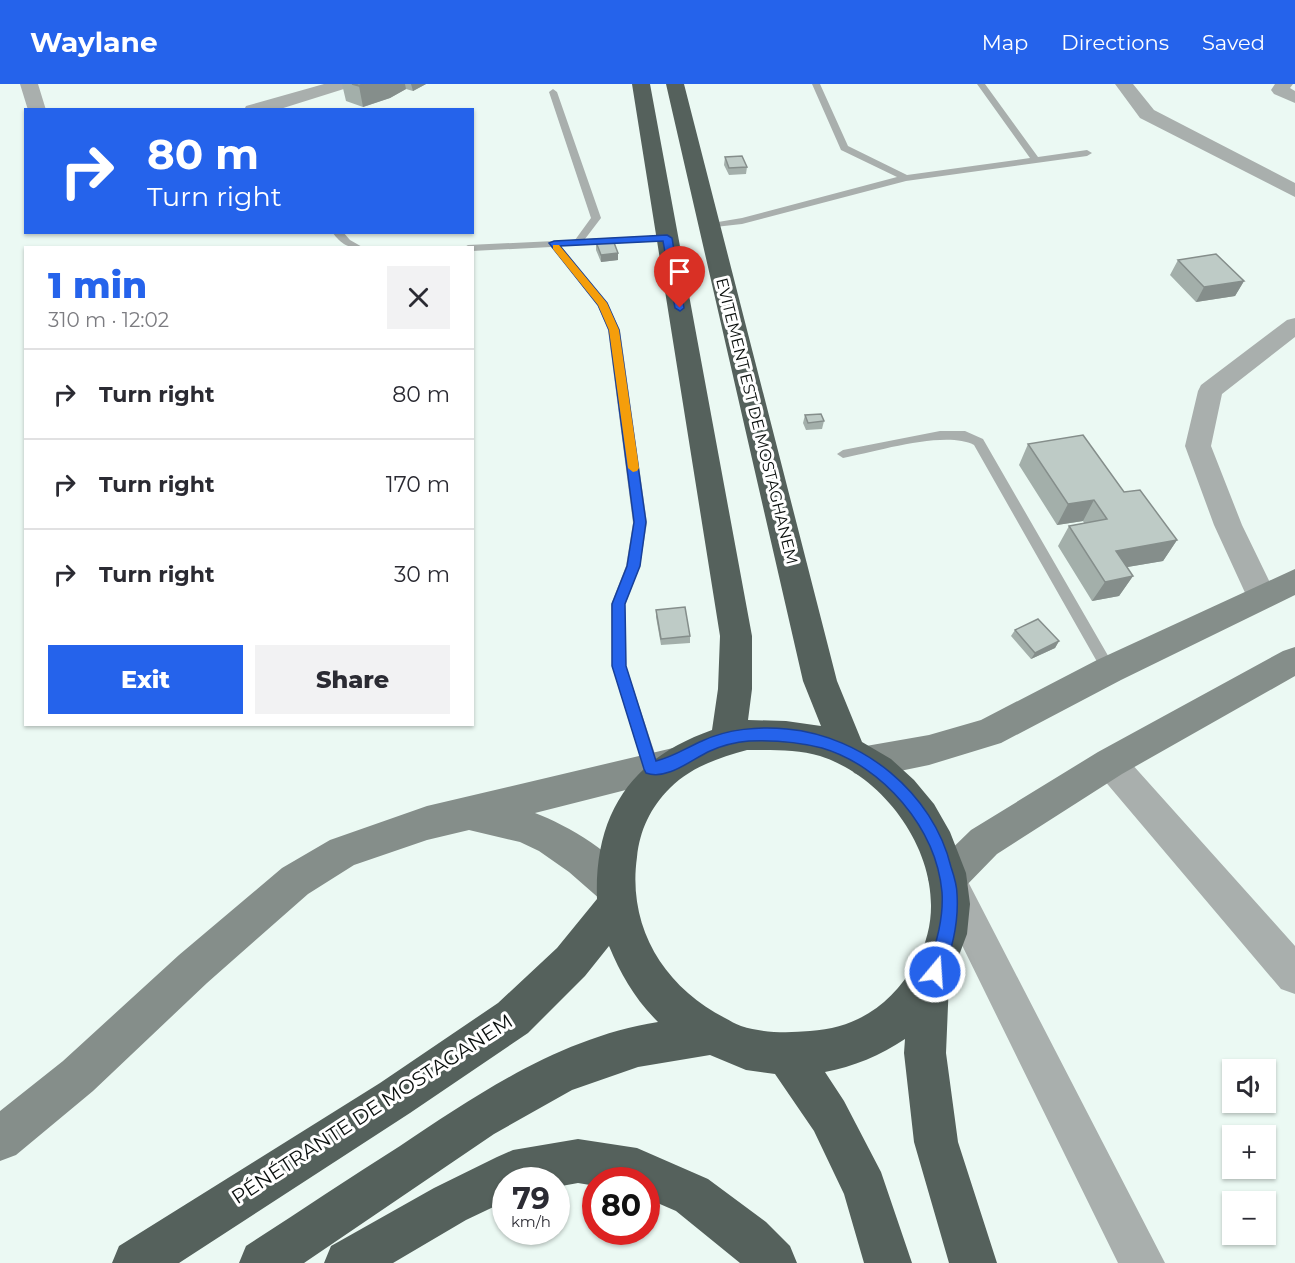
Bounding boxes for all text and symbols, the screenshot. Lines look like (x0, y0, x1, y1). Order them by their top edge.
text: Waylane (30, 25, 158, 59)
text: Map (982, 30, 1028, 55)
text: Directions (1061, 30, 1169, 55)
text: Saved (1202, 30, 1265, 55)
text: 80 m (147, 128, 259, 180)
icon: right (48, 132, 126, 210)
text: Turn right (147, 180, 282, 213)
pin (654, 246, 705, 308)
icon: arrive (663, 255, 696, 288)
text: 1 min (48, 263, 147, 307)
button: close (387, 266, 450, 329)
street label: EVITEMENT EST DE MOSTAGHANEM (712, 276, 802, 566)
text: 310 m · 12:02 (48, 308, 169, 332)
icon: right (48, 378, 81, 411)
text: Turn right (99, 381, 214, 408)
text: 80 m (392, 381, 450, 408)
icon: right (48, 468, 81, 501)
text: Turn right (99, 471, 214, 498)
text: 170 m (386, 471, 450, 498)
icon: right (48, 558, 81, 591)
text: Turn right (99, 561, 214, 588)
text: 30 m (394, 561, 450, 588)
button: Exit (48, 645, 243, 714)
button: Share (255, 645, 450, 714)
position arrow (903, 940, 967, 1004)
street label: PÉNÉTRANTE DE MOSTAGANEM (227, 1009, 517, 1209)
map controls (1222, 1059, 1276, 1245)
button: sound (1222, 1059, 1276, 1113)
button: + (1222, 1125, 1276, 1179)
speed limit sign: 80 (582, 1167, 660, 1245)
text: 79 (512, 1180, 550, 1217)
button: − (1222, 1191, 1276, 1245)
text: km/h (511, 1212, 551, 1231)

